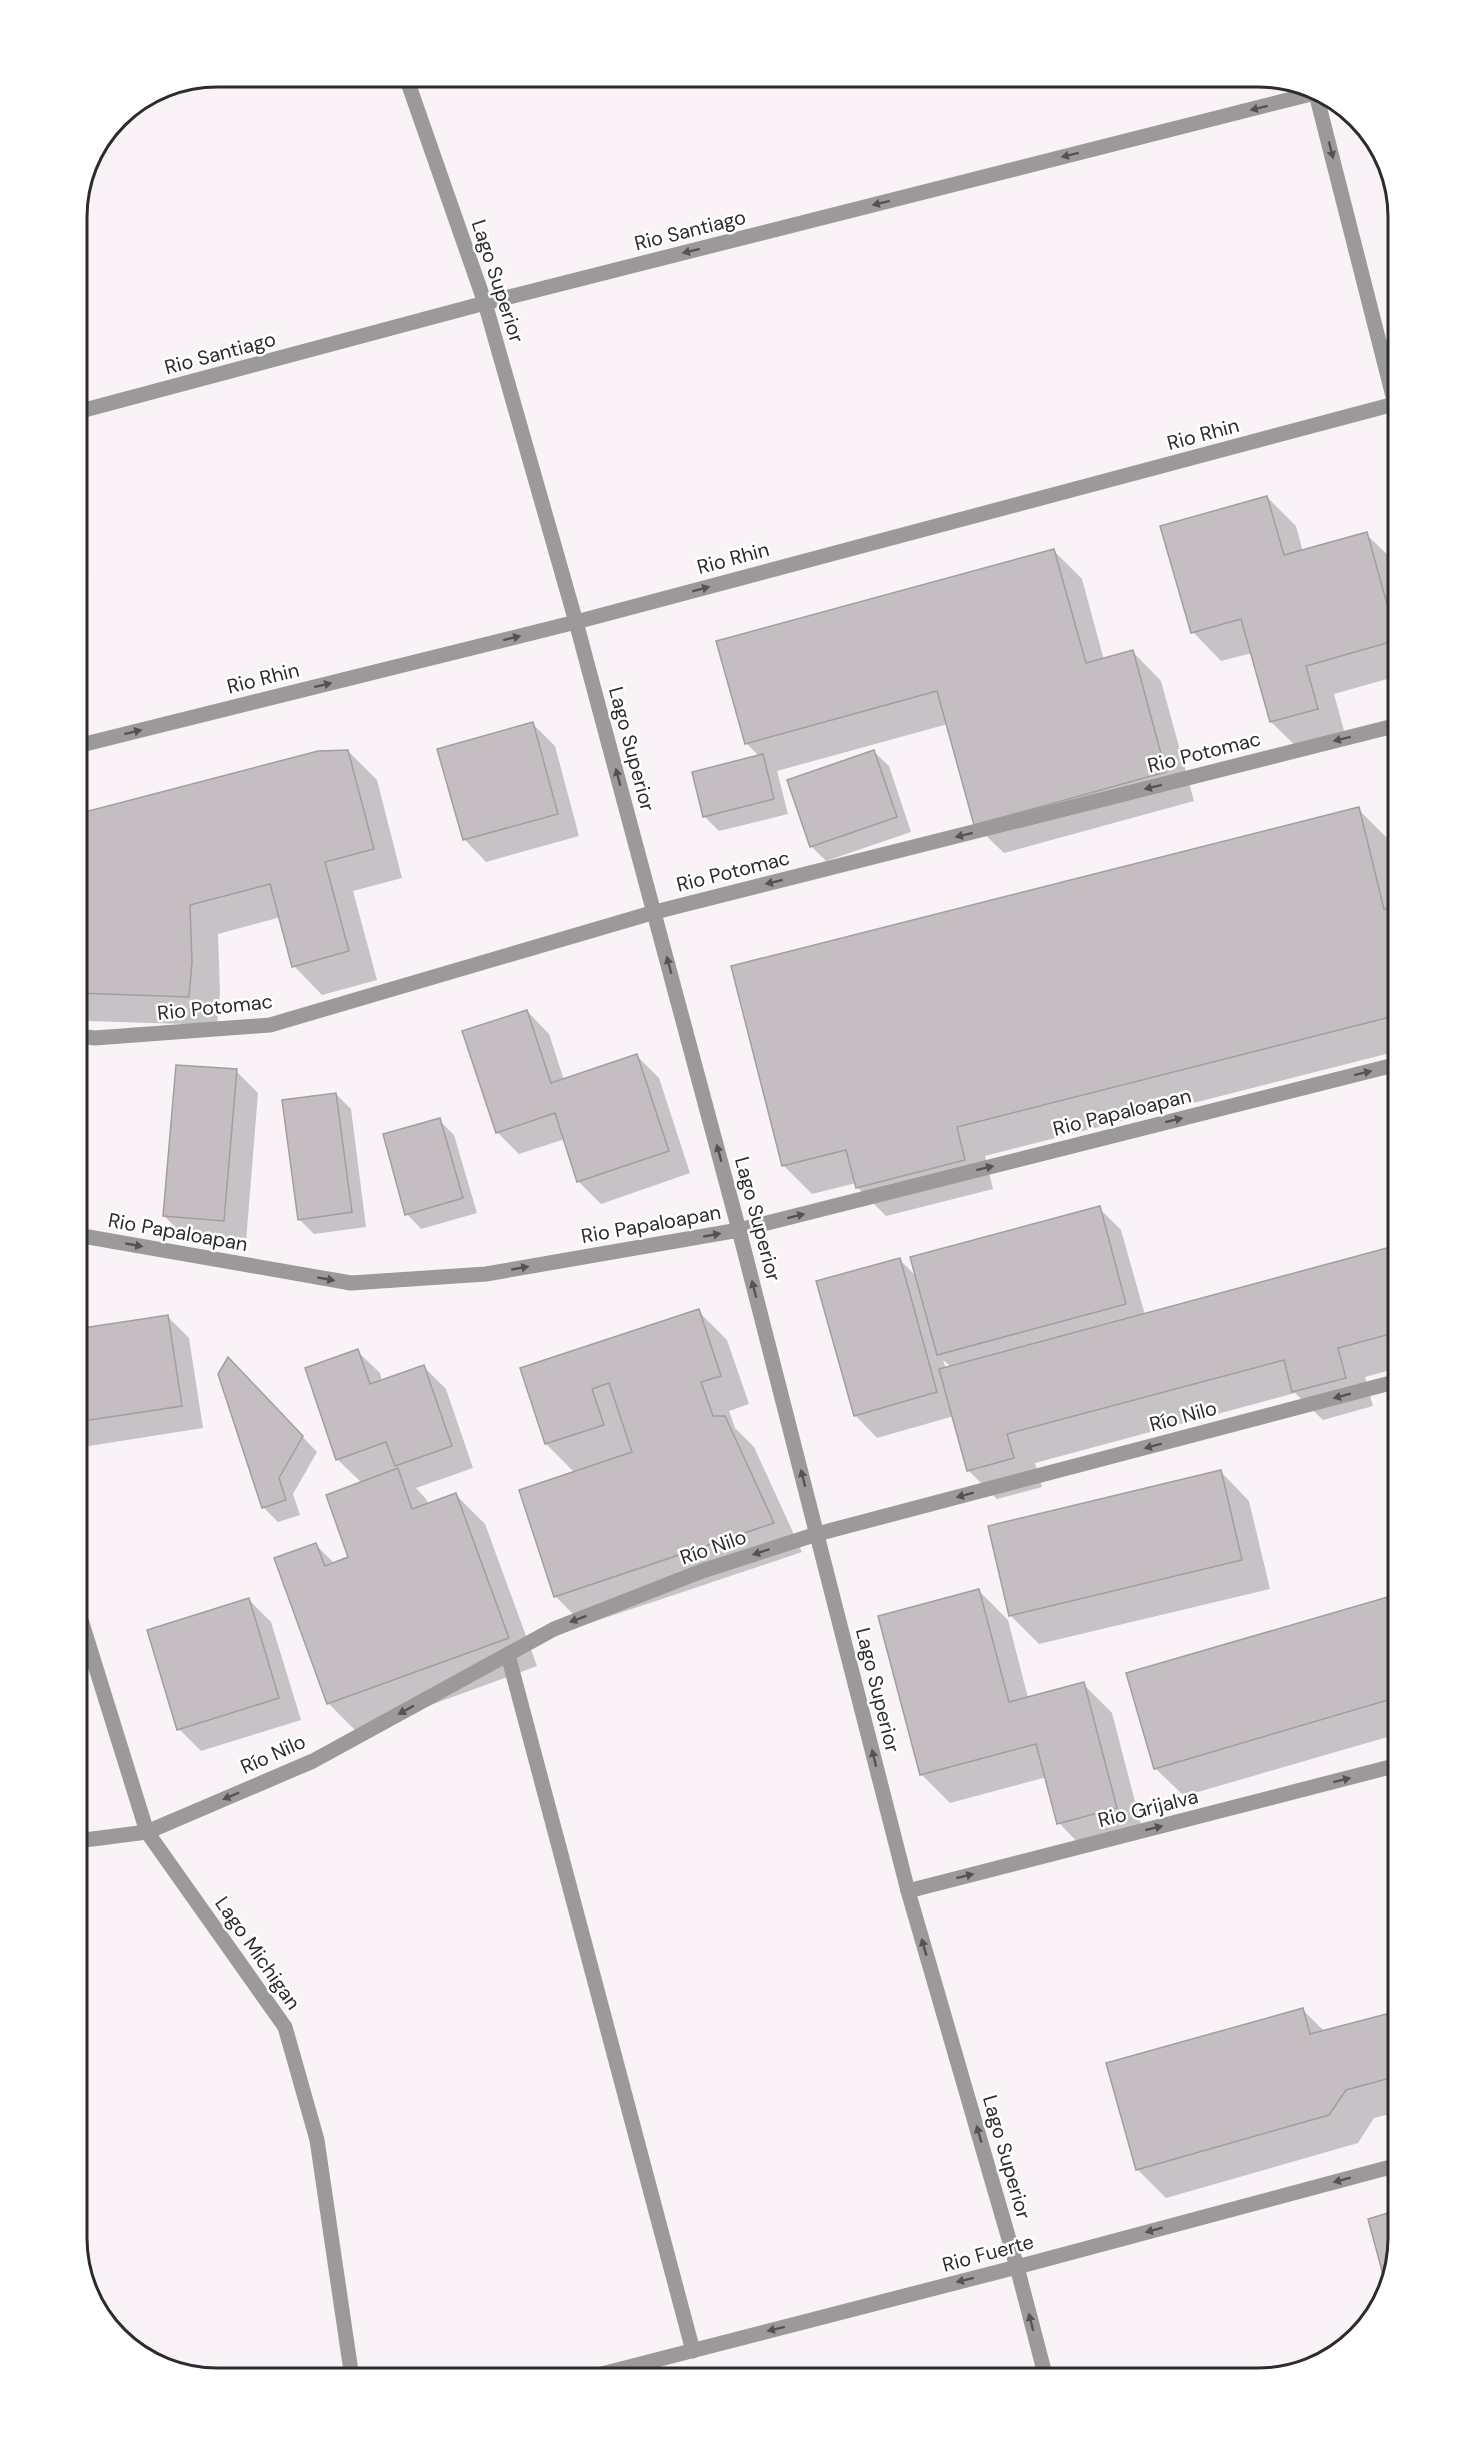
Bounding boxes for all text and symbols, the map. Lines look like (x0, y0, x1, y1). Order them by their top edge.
one-way arrow (1249, 103, 1268, 113)
one-way arrow (1326, 141, 1336, 159)
one-way arrow (1060, 151, 1079, 161)
one-way arrow (871, 199, 890, 209)
street label: Rio Santiago (632, 204, 748, 256)
street label: Lago Superior (466, 216, 530, 346)
one-way arrow (682, 247, 701, 257)
street label: Rio Santiago (162, 326, 278, 380)
street label: Rio Rhin (1164, 412, 1242, 456)
street label: Rio Rhin (694, 536, 772, 580)
one-way arrow (691, 583, 710, 593)
one-way arrow (503, 632, 521, 642)
street label: Rio Rhin (224, 656, 302, 700)
one-way arrow (314, 680, 332, 689)
street label: Lago Superior (603, 684, 661, 814)
street label: Rio Potomac (1145, 725, 1263, 779)
one-way arrow (124, 727, 143, 737)
one-way arrow (1333, 735, 1351, 745)
one-way arrow (613, 768, 622, 786)
one-way arrow (1143, 783, 1162, 793)
one-way arrow (954, 830, 973, 840)
street label: Rio Potomac (674, 844, 792, 898)
one-way arrow (765, 878, 784, 888)
one-way arrow (664, 956, 674, 974)
street label: Rio Potomac (156, 988, 274, 1026)
one-way arrow (1354, 1067, 1373, 1077)
street label: Rio Papaloapan (1050, 1082, 1194, 1142)
one-way arrow (1165, 1115, 1183, 1125)
one-way arrow (714, 1144, 723, 1162)
street label: Lago Superior (729, 1154, 787, 1284)
one-way arrow (976, 1163, 994, 1173)
street label: Rio Papaloapan (579, 1199, 723, 1249)
street label: Rio Papaloapan (106, 1207, 250, 1257)
one-way arrow (787, 1210, 805, 1220)
one-way arrow (703, 1230, 722, 1239)
one-way arrow (125, 1241, 144, 1250)
one-way arrow (511, 1263, 530, 1272)
one-way arrow (317, 1275, 336, 1284)
one-way arrow (749, 1280, 759, 1298)
one-way arrow (1333, 1392, 1351, 1401)
street label: Río Nilo (1147, 1395, 1219, 1437)
one-way arrow (1144, 1441, 1163, 1451)
one-way arrow (797, 1469, 807, 1487)
one-way arrow (956, 1491, 974, 1501)
street label: Río Nilo (676, 1524, 750, 1570)
one-way arrow (752, 1548, 770, 1557)
one-way arrow (569, 1615, 587, 1625)
street label: Lago Superior (850, 1625, 906, 1755)
one-way arrow (397, 1705, 414, 1715)
street label: Río Nilo (236, 1728, 310, 1780)
one-way arrow (869, 1749, 879, 1768)
one-way arrow (1333, 1774, 1352, 1784)
street label: Rio Grijalva (1095, 1783, 1201, 1833)
one-way arrow (222, 1792, 240, 1801)
one-way arrow (1145, 1823, 1163, 1832)
one-way arrow (955, 1871, 974, 1881)
street label: Lago Michigan (209, 1891, 307, 2015)
one-way arrow (919, 1938, 928, 1956)
street label: Lago Superior (977, 2092, 1037, 2222)
one-way arrow (974, 2125, 983, 2143)
one-way arrow (1333, 2176, 1351, 2185)
one-way arrow (1144, 2226, 1163, 2236)
street label: Rio Fuerte (939, 2228, 1037, 2278)
one-way arrow (956, 2276, 974, 2286)
one-way arrow (1026, 2313, 1036, 2331)
one-way arrow (767, 2325, 785, 2334)

